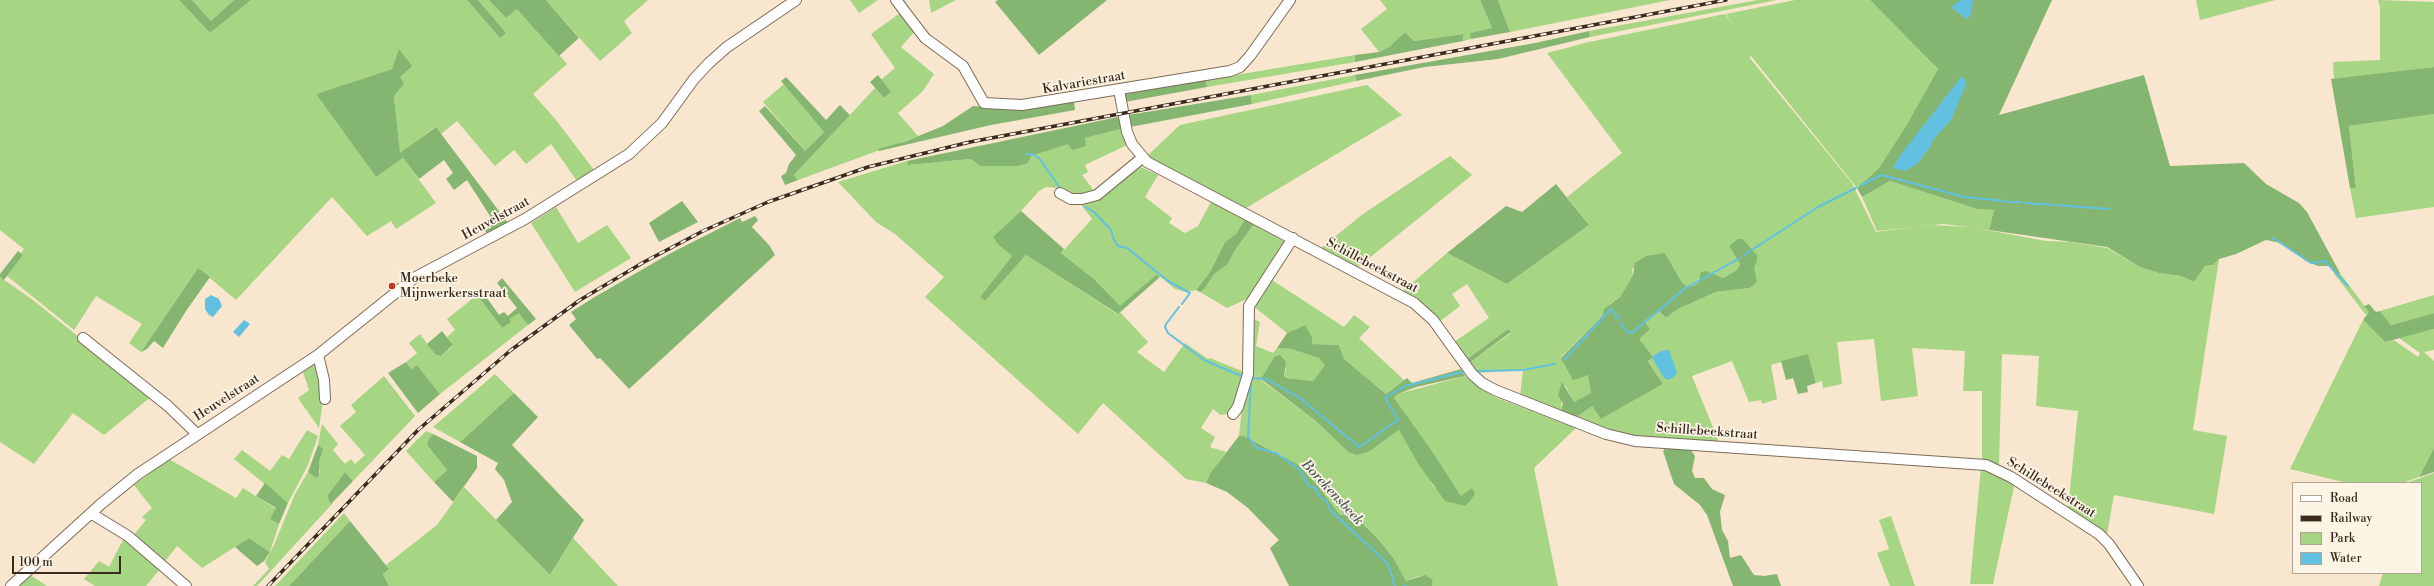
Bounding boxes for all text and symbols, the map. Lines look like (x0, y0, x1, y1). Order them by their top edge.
street label: Kalvariestraat (1041, 68, 1127, 98)
street label: Heuvelstraat (460, 194, 532, 244)
street label: Schillebeekstraat (1323, 235, 1421, 297)
place label: Moerbeke Mijnwerkersstraat (400, 271, 507, 302)
marker: Moerbeke Mijnwerkersstraat (387, 281, 397, 291)
street label: Heuvelstraat (191, 371, 263, 425)
street label: Schillebeekstraat (1656, 421, 1758, 443)
street label: Schillebeekstraat (2004, 454, 2098, 522)
water label: Borekensbeek (1297, 457, 1367, 529)
legend (2292, 482, 2422, 574)
text: Road (2330, 491, 2358, 506)
text: Railway (2330, 511, 2372, 526)
text: Park (2330, 531, 2355, 546)
scale bar (14, 548, 123, 574)
text: Water (2330, 551, 2362, 566)
text: 100 m (19, 555, 53, 570)

